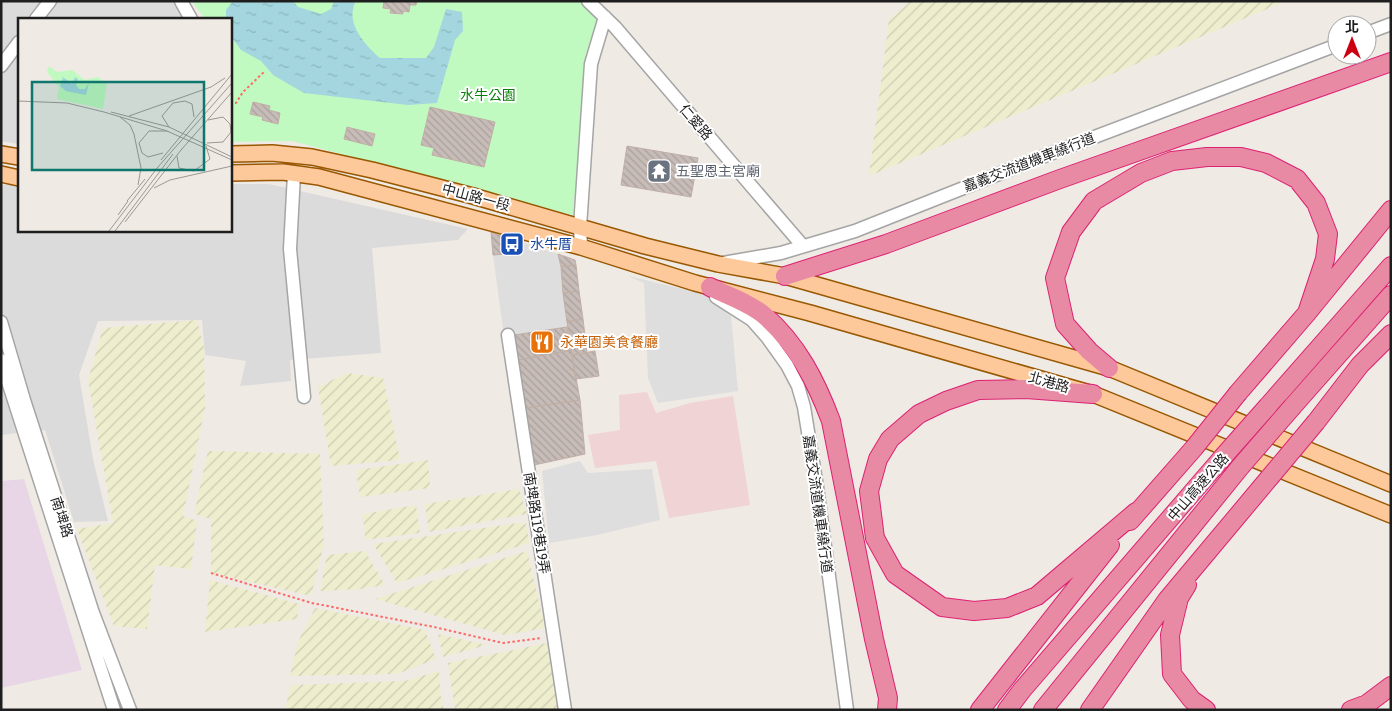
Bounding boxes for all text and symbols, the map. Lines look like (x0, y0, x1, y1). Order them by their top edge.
north arrow (1327, 15, 1377, 65)
inset map (18, 18, 231, 231)
text: 北 (1345, 19, 1359, 35)
park label: 水牛公園 (460, 87, 516, 103)
street label: 仁愛路 (676, 101, 716, 143)
street label: 嘉義交流道機車繞行道 (961, 129, 1097, 195)
temple icon: 五聖恩主宮廟 (646, 158, 672, 184)
place label: 五聖恩主宮廟 (676, 163, 760, 179)
street label: 中山路一段 (440, 180, 512, 214)
bus stop icon: 水牛厝 (499, 231, 525, 257)
place label: 水牛厝 (530, 236, 572, 252)
restaurant icon: 永華園美食餐廳 (529, 329, 555, 355)
place label: 永華園美食餐廳 (560, 334, 658, 350)
street label: 北港路 (1027, 369, 1071, 395)
street label: 嘉義交流道機車繞行道 (800, 434, 836, 574)
street label: 中山高速公路 (1164, 450, 1232, 524)
street label: 南埤路119巷19弄 (521, 471, 553, 575)
street label: 南埤路 (48, 495, 76, 539)

